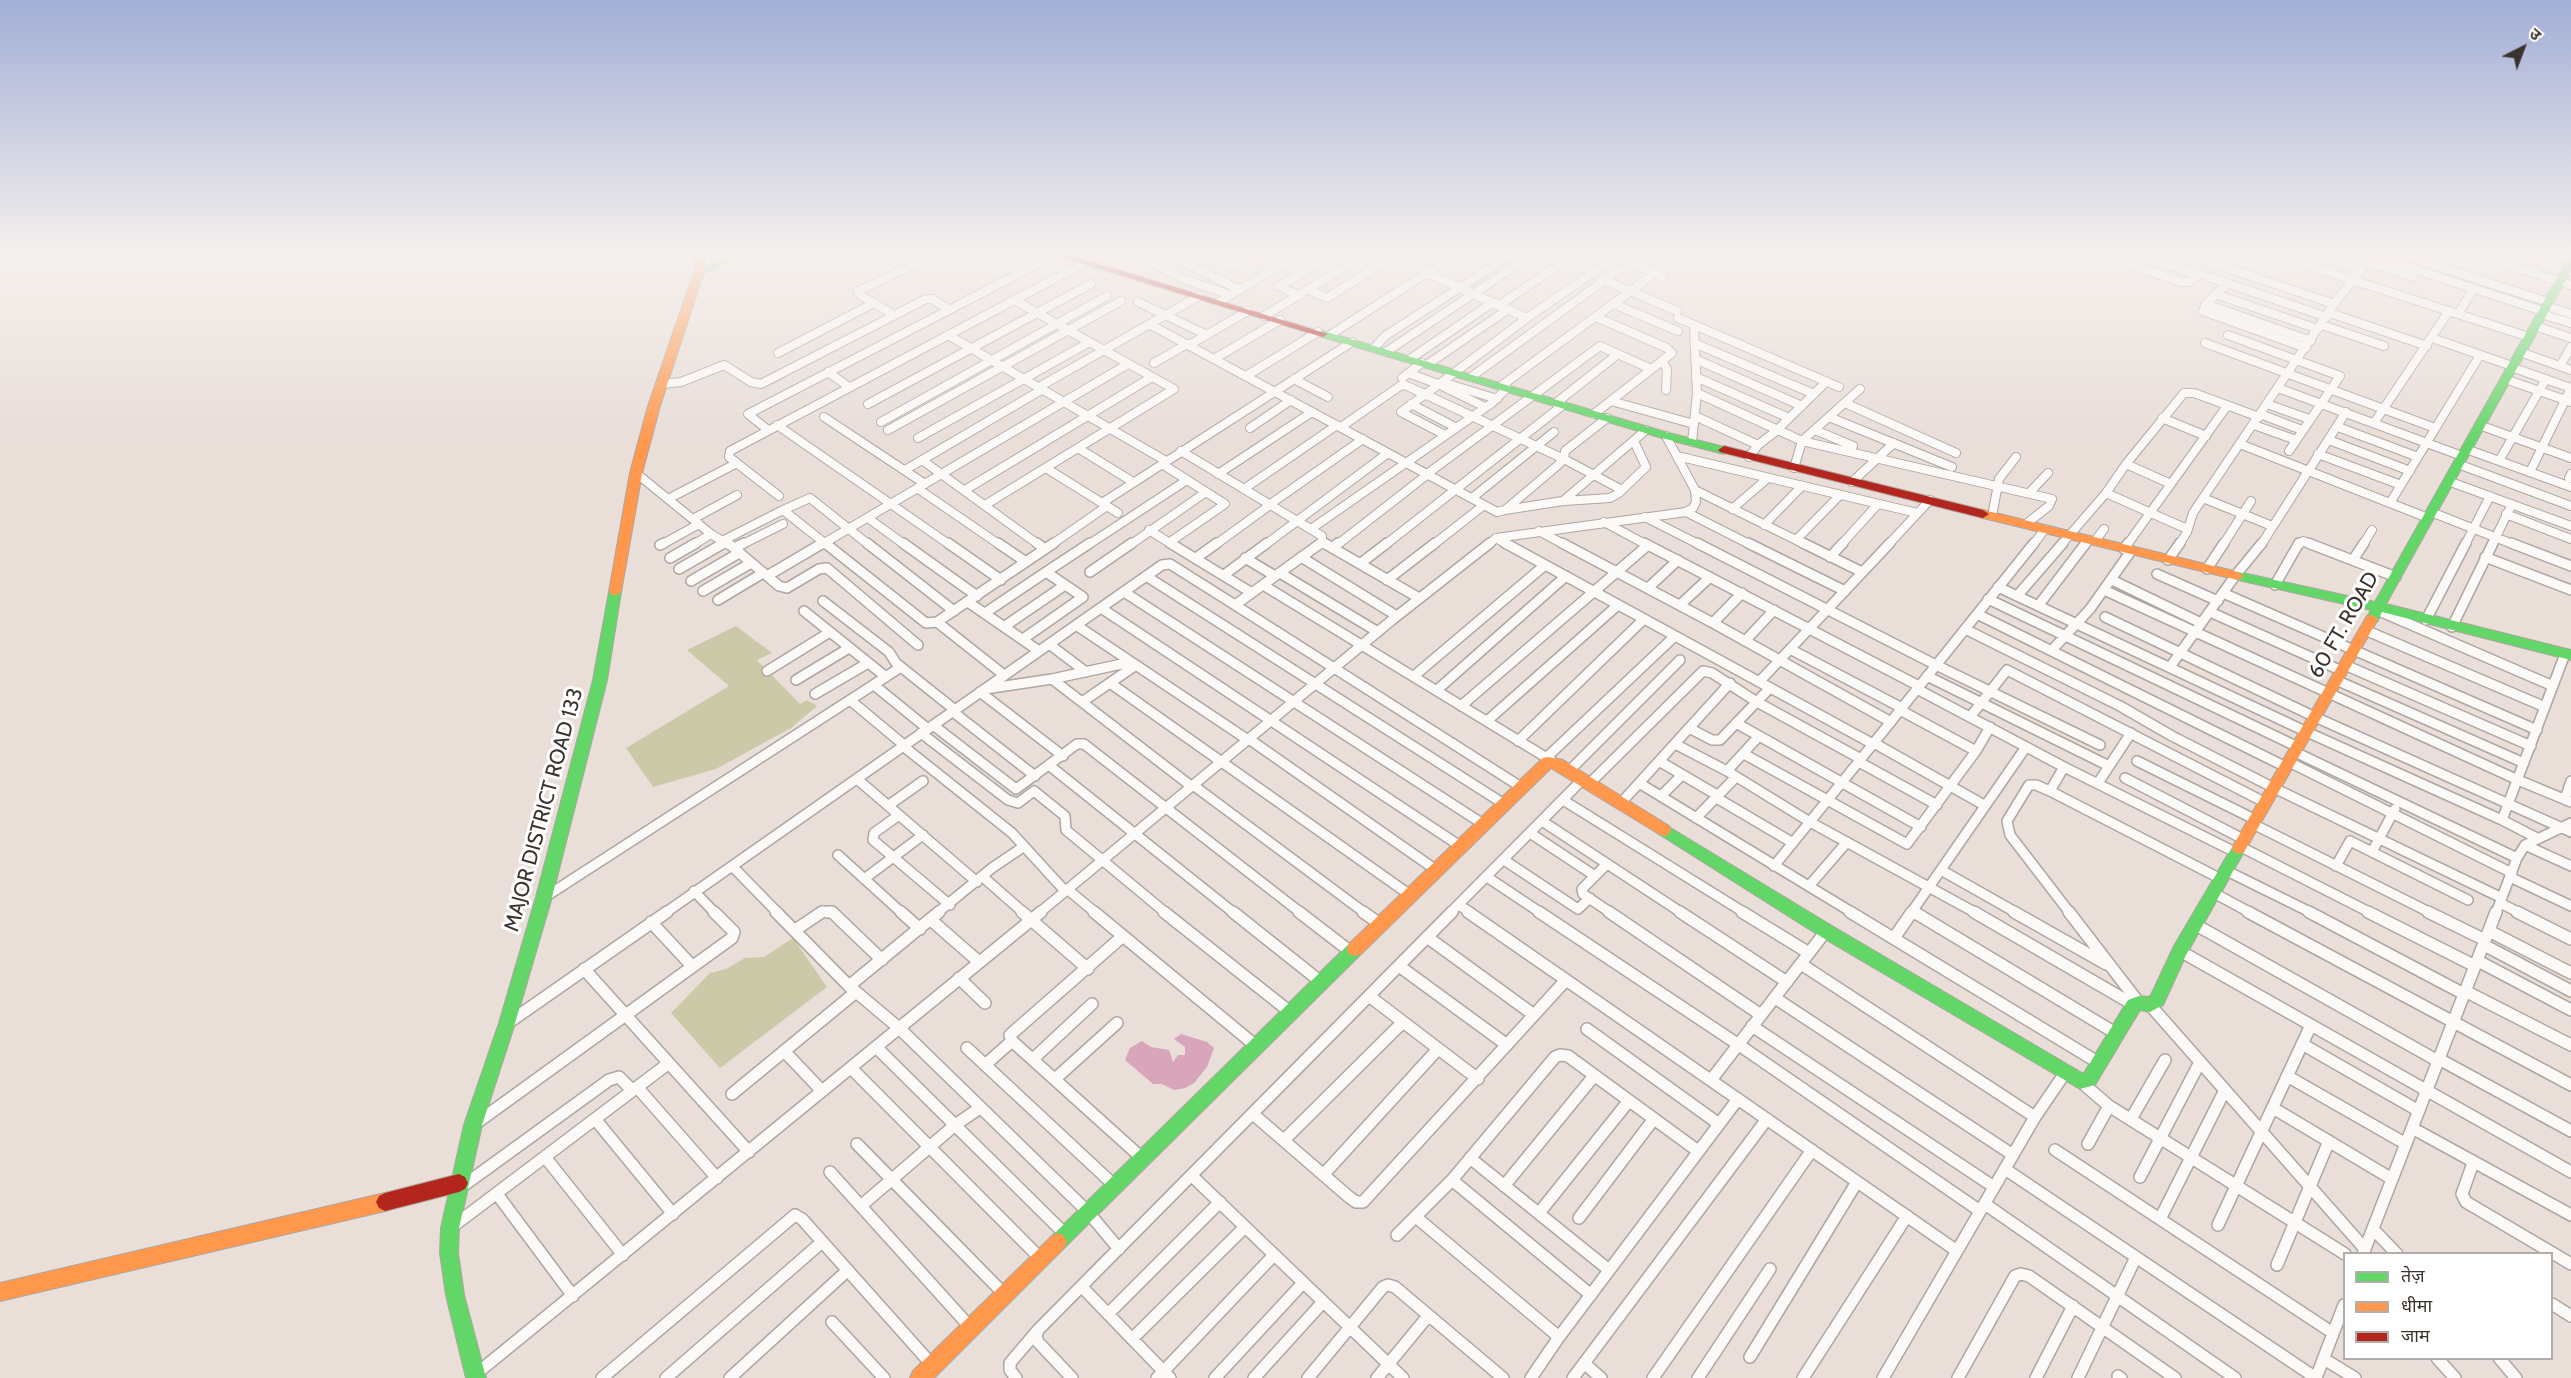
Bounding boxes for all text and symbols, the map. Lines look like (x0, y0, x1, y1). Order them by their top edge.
north arrow (2493, 18, 2553, 78)
text: उ (2526, 24, 2545, 44)
street label: 60 FT. ROAD (2303, 567, 2385, 683)
street label: MAJOR DISTRICT ROAD 133 (499, 686, 589, 934)
legend (2343, 1252, 2553, 1360)
text: तेज़ (2401, 1265, 2425, 1287)
text: धीमा (2401, 1295, 2432, 1317)
text: जाम (2401, 1325, 2430, 1347)

